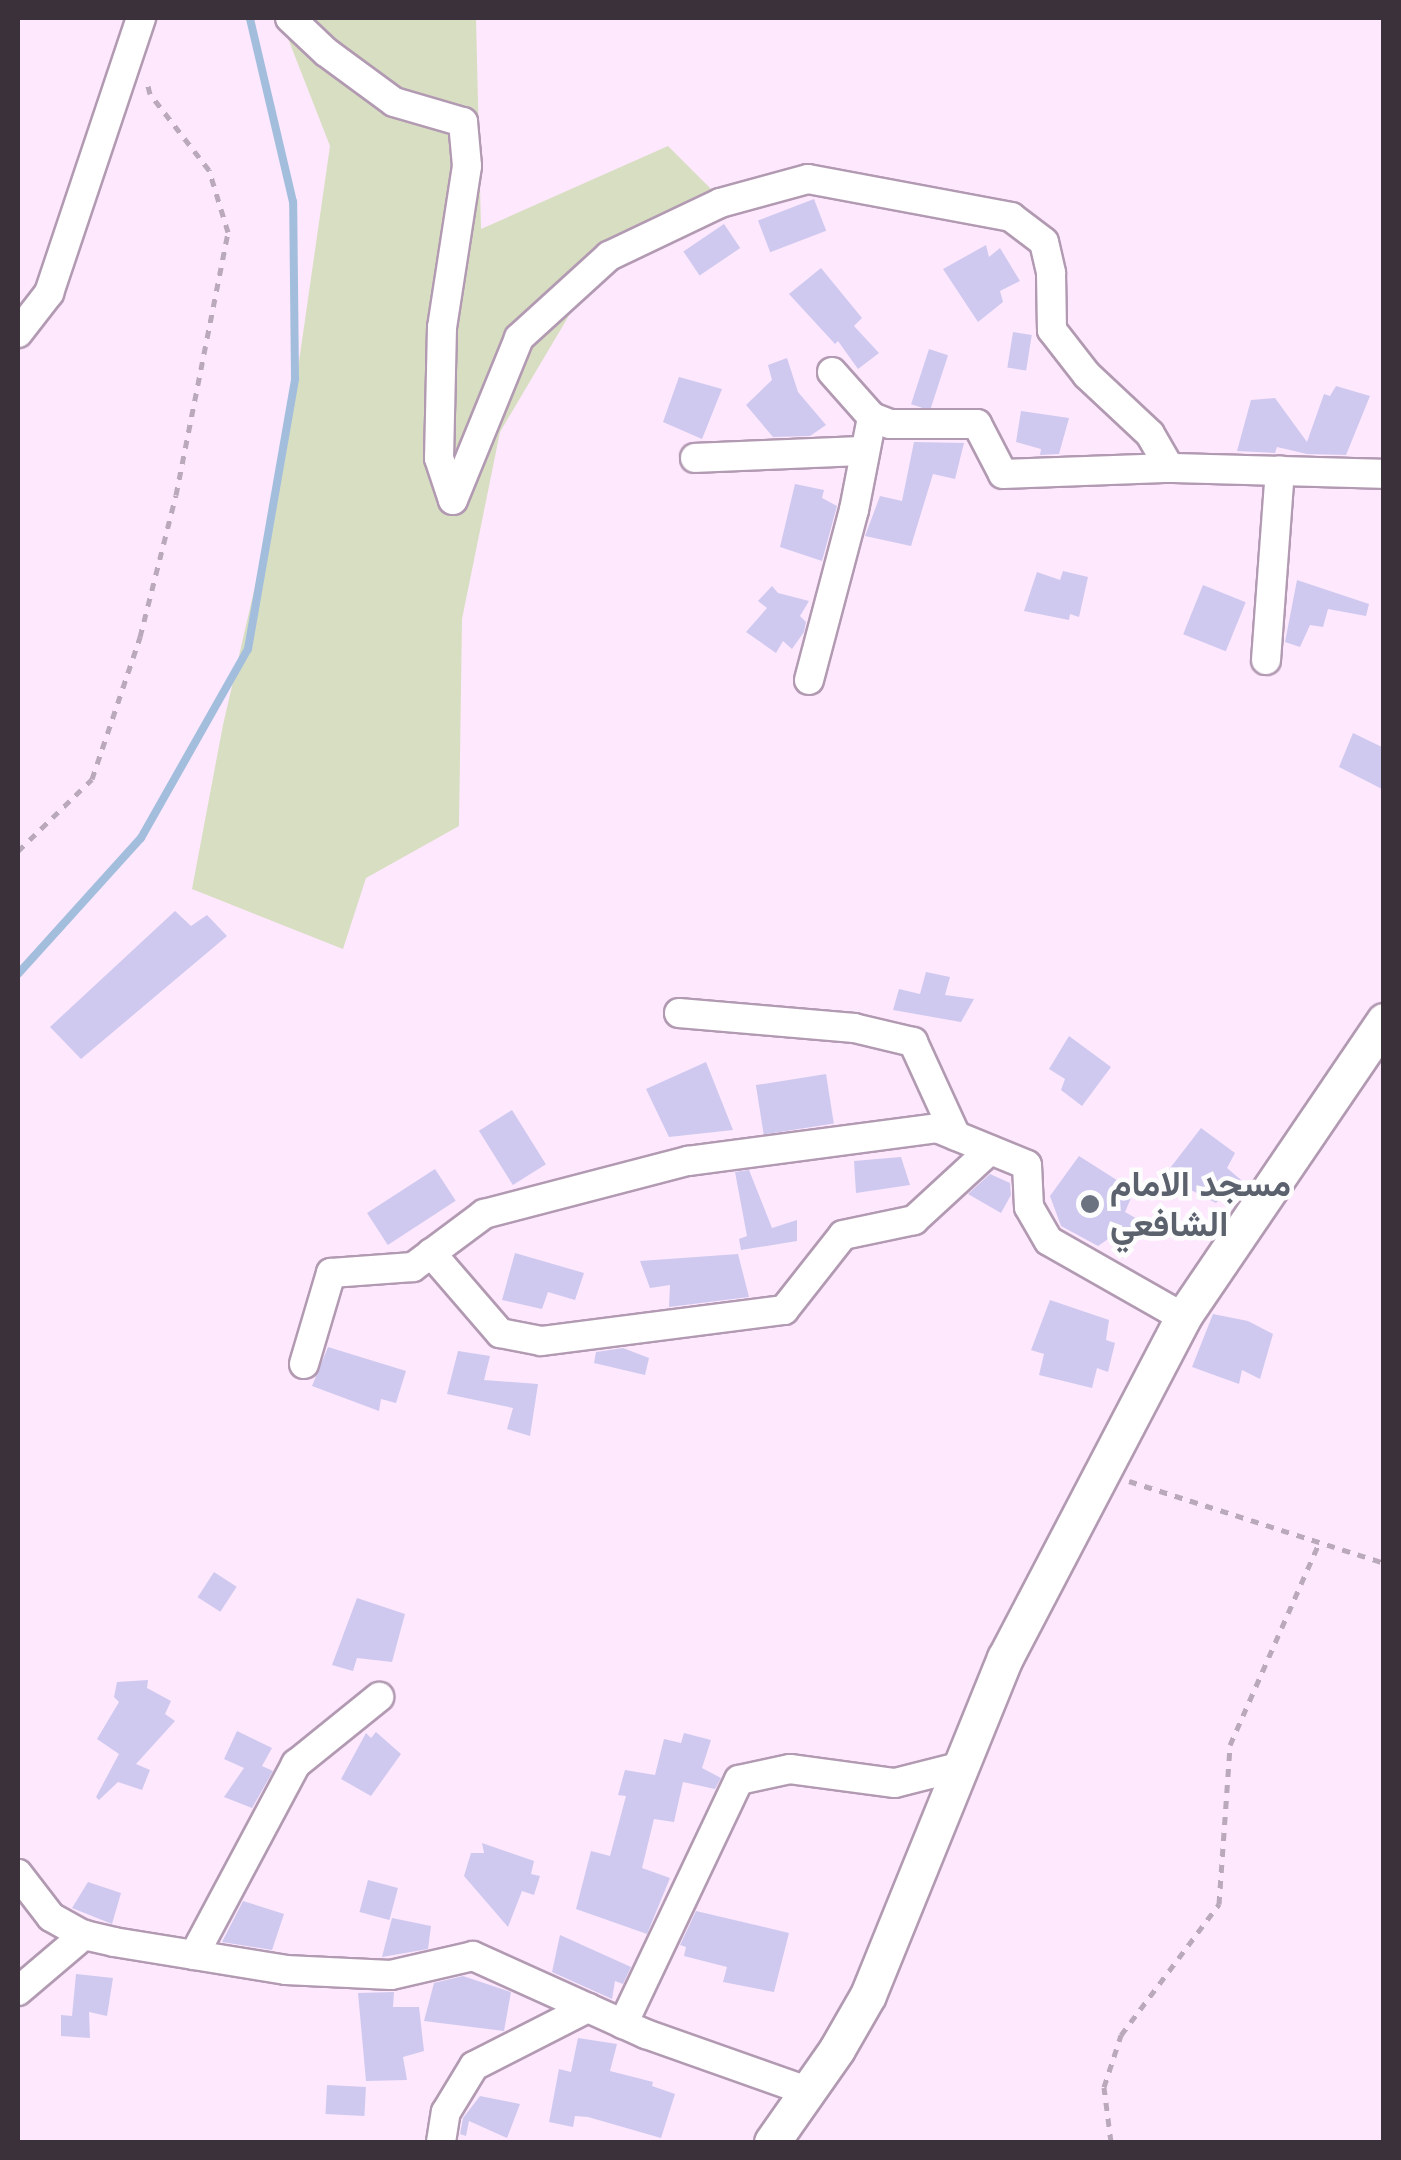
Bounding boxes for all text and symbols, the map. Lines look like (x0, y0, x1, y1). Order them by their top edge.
place label: مسجد الامام الشافعي (1110, 1163, 1291, 1245)
marker: مسجد الامام الشافعي (1079, 1193, 1101, 1215)

